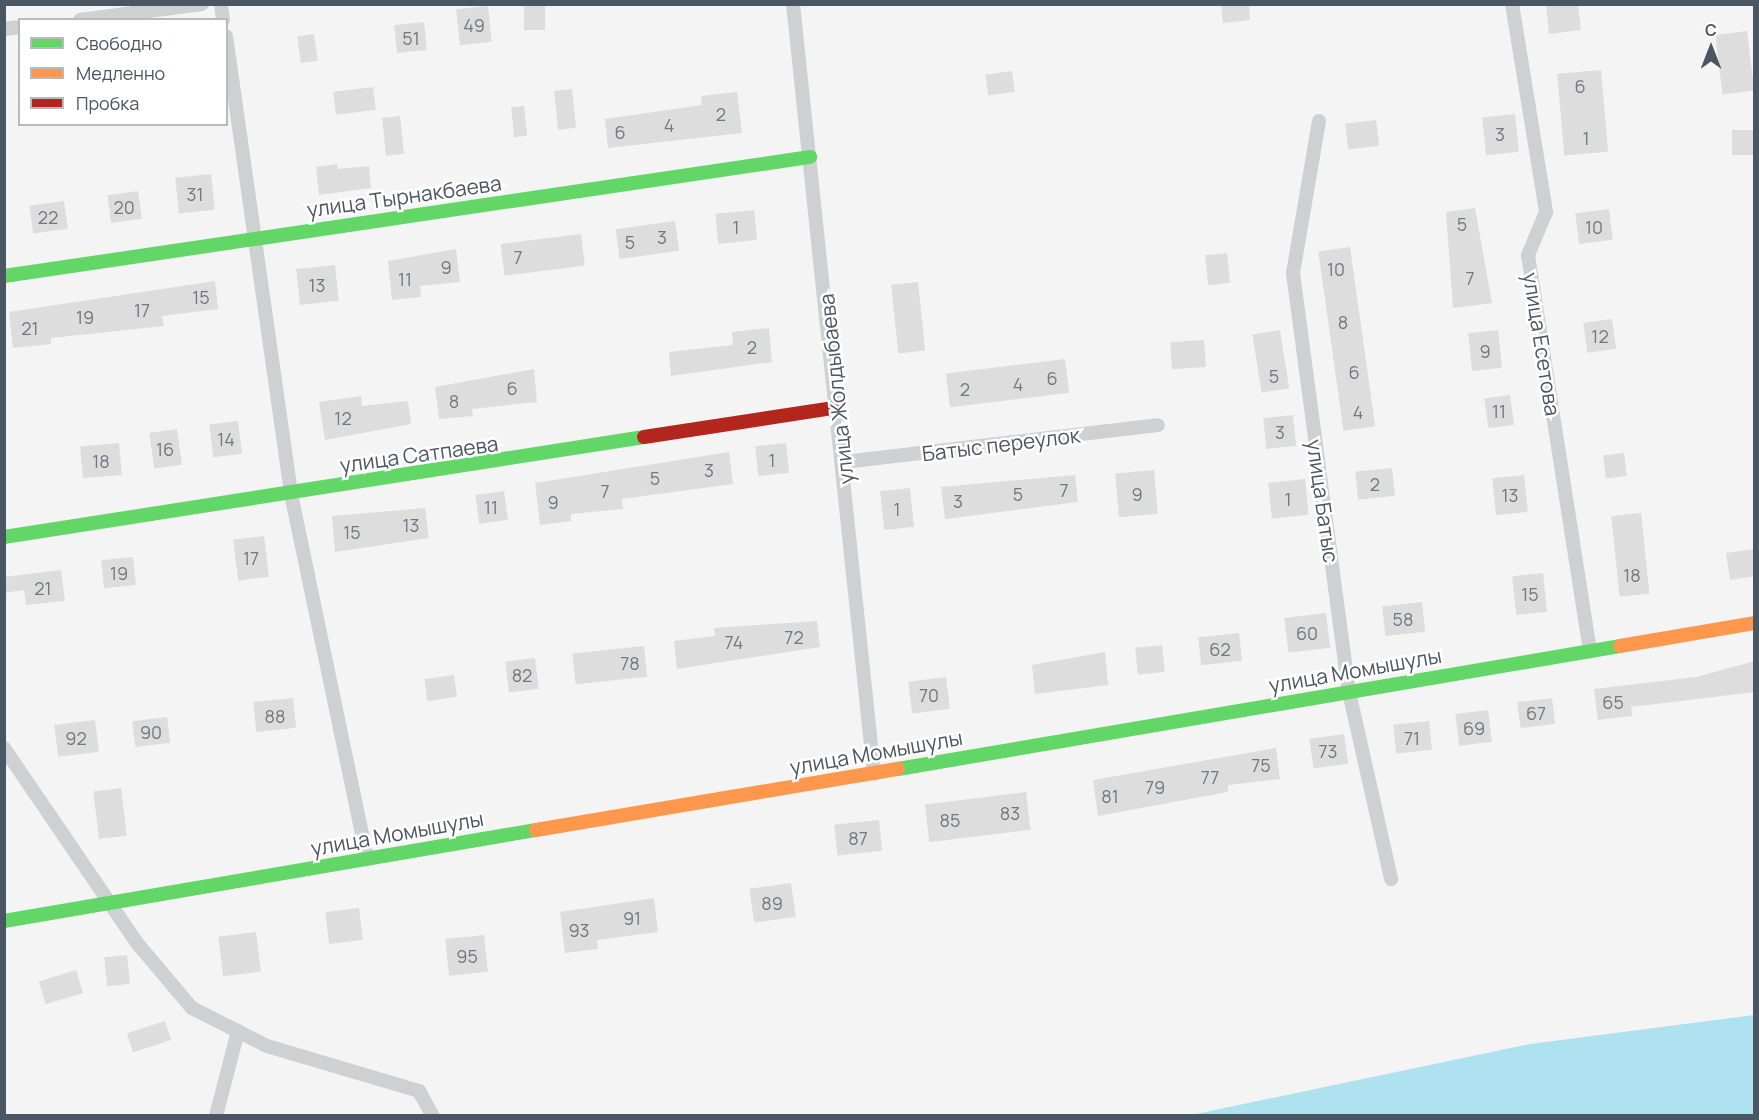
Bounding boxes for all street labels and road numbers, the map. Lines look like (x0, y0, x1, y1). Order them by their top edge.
street label: улица Тырнакбаева (305, 170, 503, 222)
street label: улица Есетова (1518, 270, 1566, 418)
street label: улица Жолдыбаева (813, 292, 859, 486)
street label: Батыс переулок (920, 422, 1082, 466)
street label: улица Сатпаева (338, 430, 500, 478)
street label: улица Батыс (1302, 438, 1344, 564)
street label: улица Момышулы (1267, 642, 1443, 698)
street label: улица Момышулы (788, 724, 964, 780)
street label: улица Момышулы (309, 805, 485, 861)

